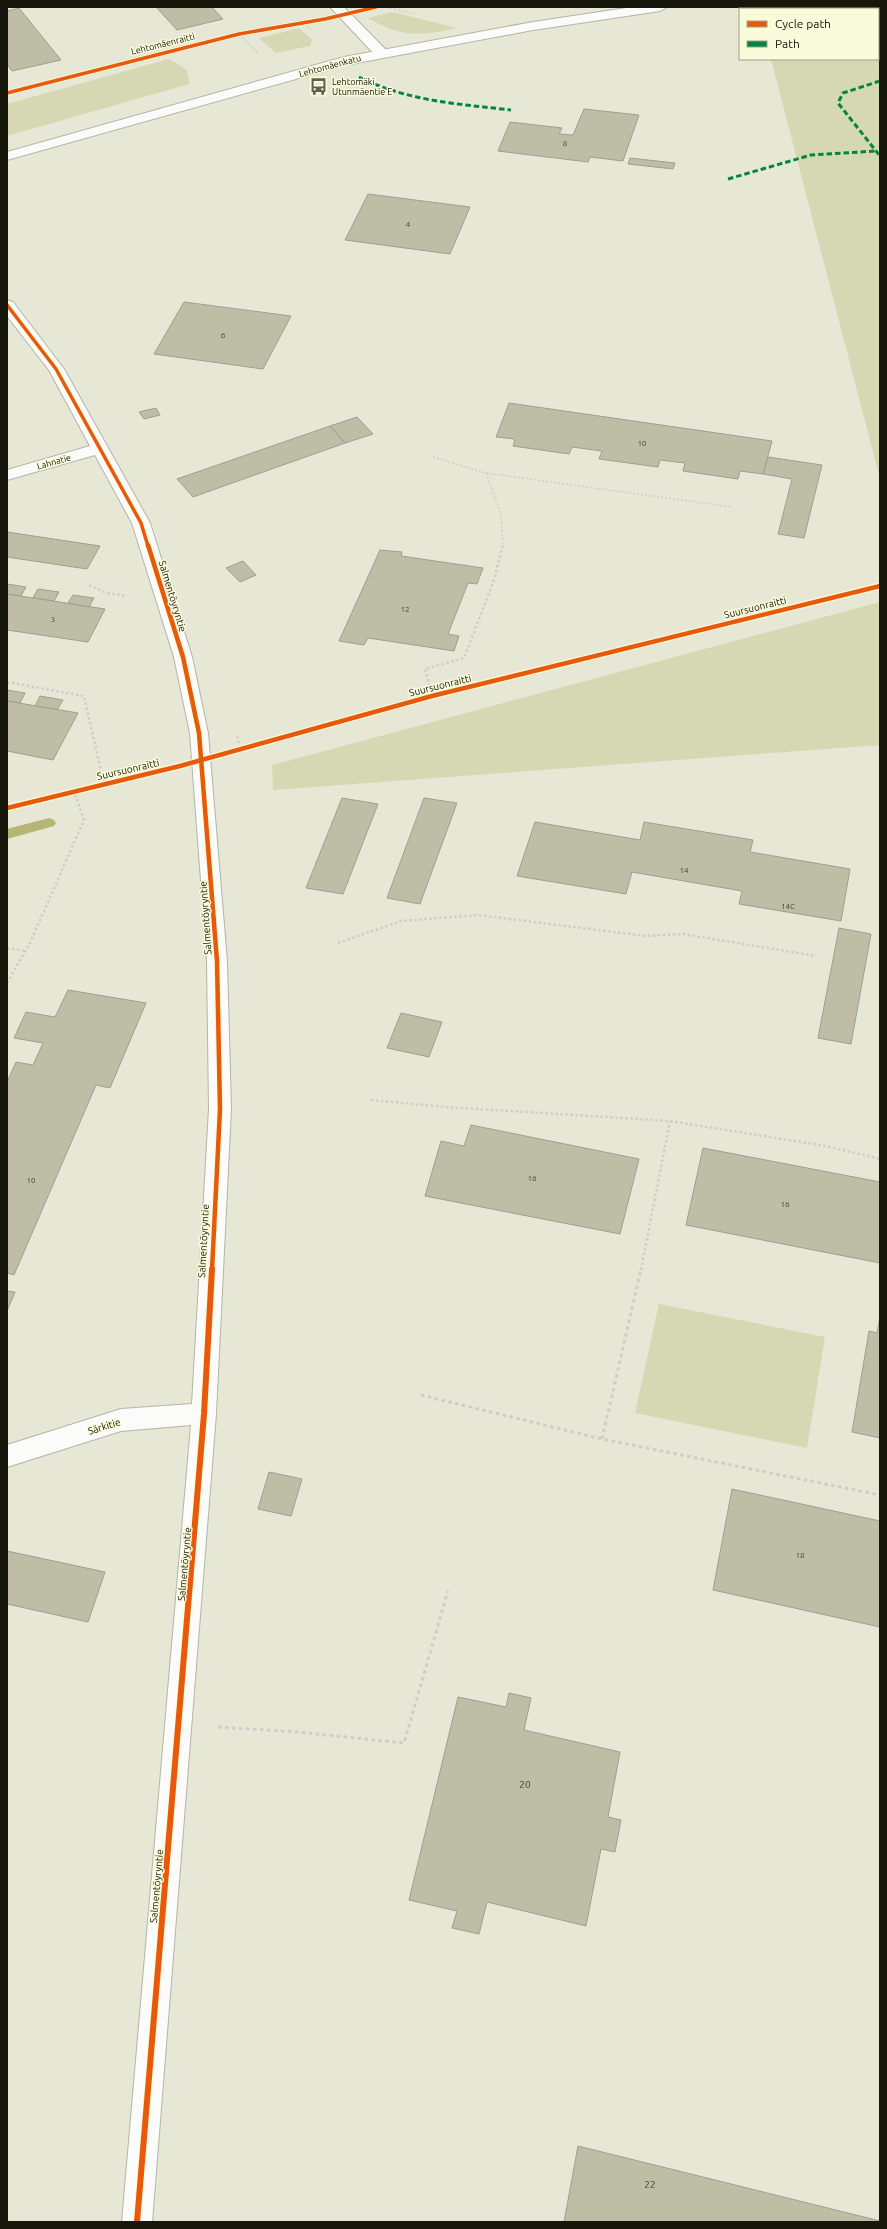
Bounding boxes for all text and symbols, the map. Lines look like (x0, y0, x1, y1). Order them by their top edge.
legend (739, 8, 879, 60)
text: Cycle path (775, 17, 831, 30)
street label: Lehtomäenraitti (130, 31, 196, 57)
text: Path (775, 37, 800, 50)
street label: Lehtomäenkatu (298, 53, 362, 79)
bus stop icon: Lehtomäki Utunmäentie E (309, 77, 329, 97)
place label: Lehtomäki Utunmäentie E (332, 77, 392, 97)
house number: 8 (563, 139, 568, 148)
house number: 4 (406, 220, 411, 229)
house number: 6 (221, 331, 226, 340)
house number: 10 (637, 439, 647, 448)
street label: Lahnatie (36, 452, 72, 472)
street label: Salmentöyryntie (156, 559, 189, 633)
street label: Suursuonraitti (723, 594, 787, 621)
house number: 12 (400, 605, 410, 614)
house number: 3 (51, 615, 55, 624)
street label: Suursuonraitti (408, 672, 472, 699)
street label: Suursuonraitti (96, 757, 160, 782)
house number: 14 (679, 866, 689, 875)
street label: Salmentöyryntie (197, 881, 214, 955)
house number: 14C (781, 902, 795, 911)
house number: 16 (527, 1174, 537, 1183)
house number: 10 (26, 1176, 36, 1185)
house number: 16 (780, 1200, 790, 1209)
street label: Salmentöyryntie (196, 1204, 211, 1278)
street label: Särkitie (86, 1416, 122, 1437)
street label: Salmentöyryntie (176, 1527, 193, 1601)
house number: 18 (795, 1551, 805, 1560)
house number: 20 (519, 1779, 531, 1790)
street label: Salmentöyryntie (148, 1849, 165, 1923)
house number: 22 (644, 2179, 656, 2190)

